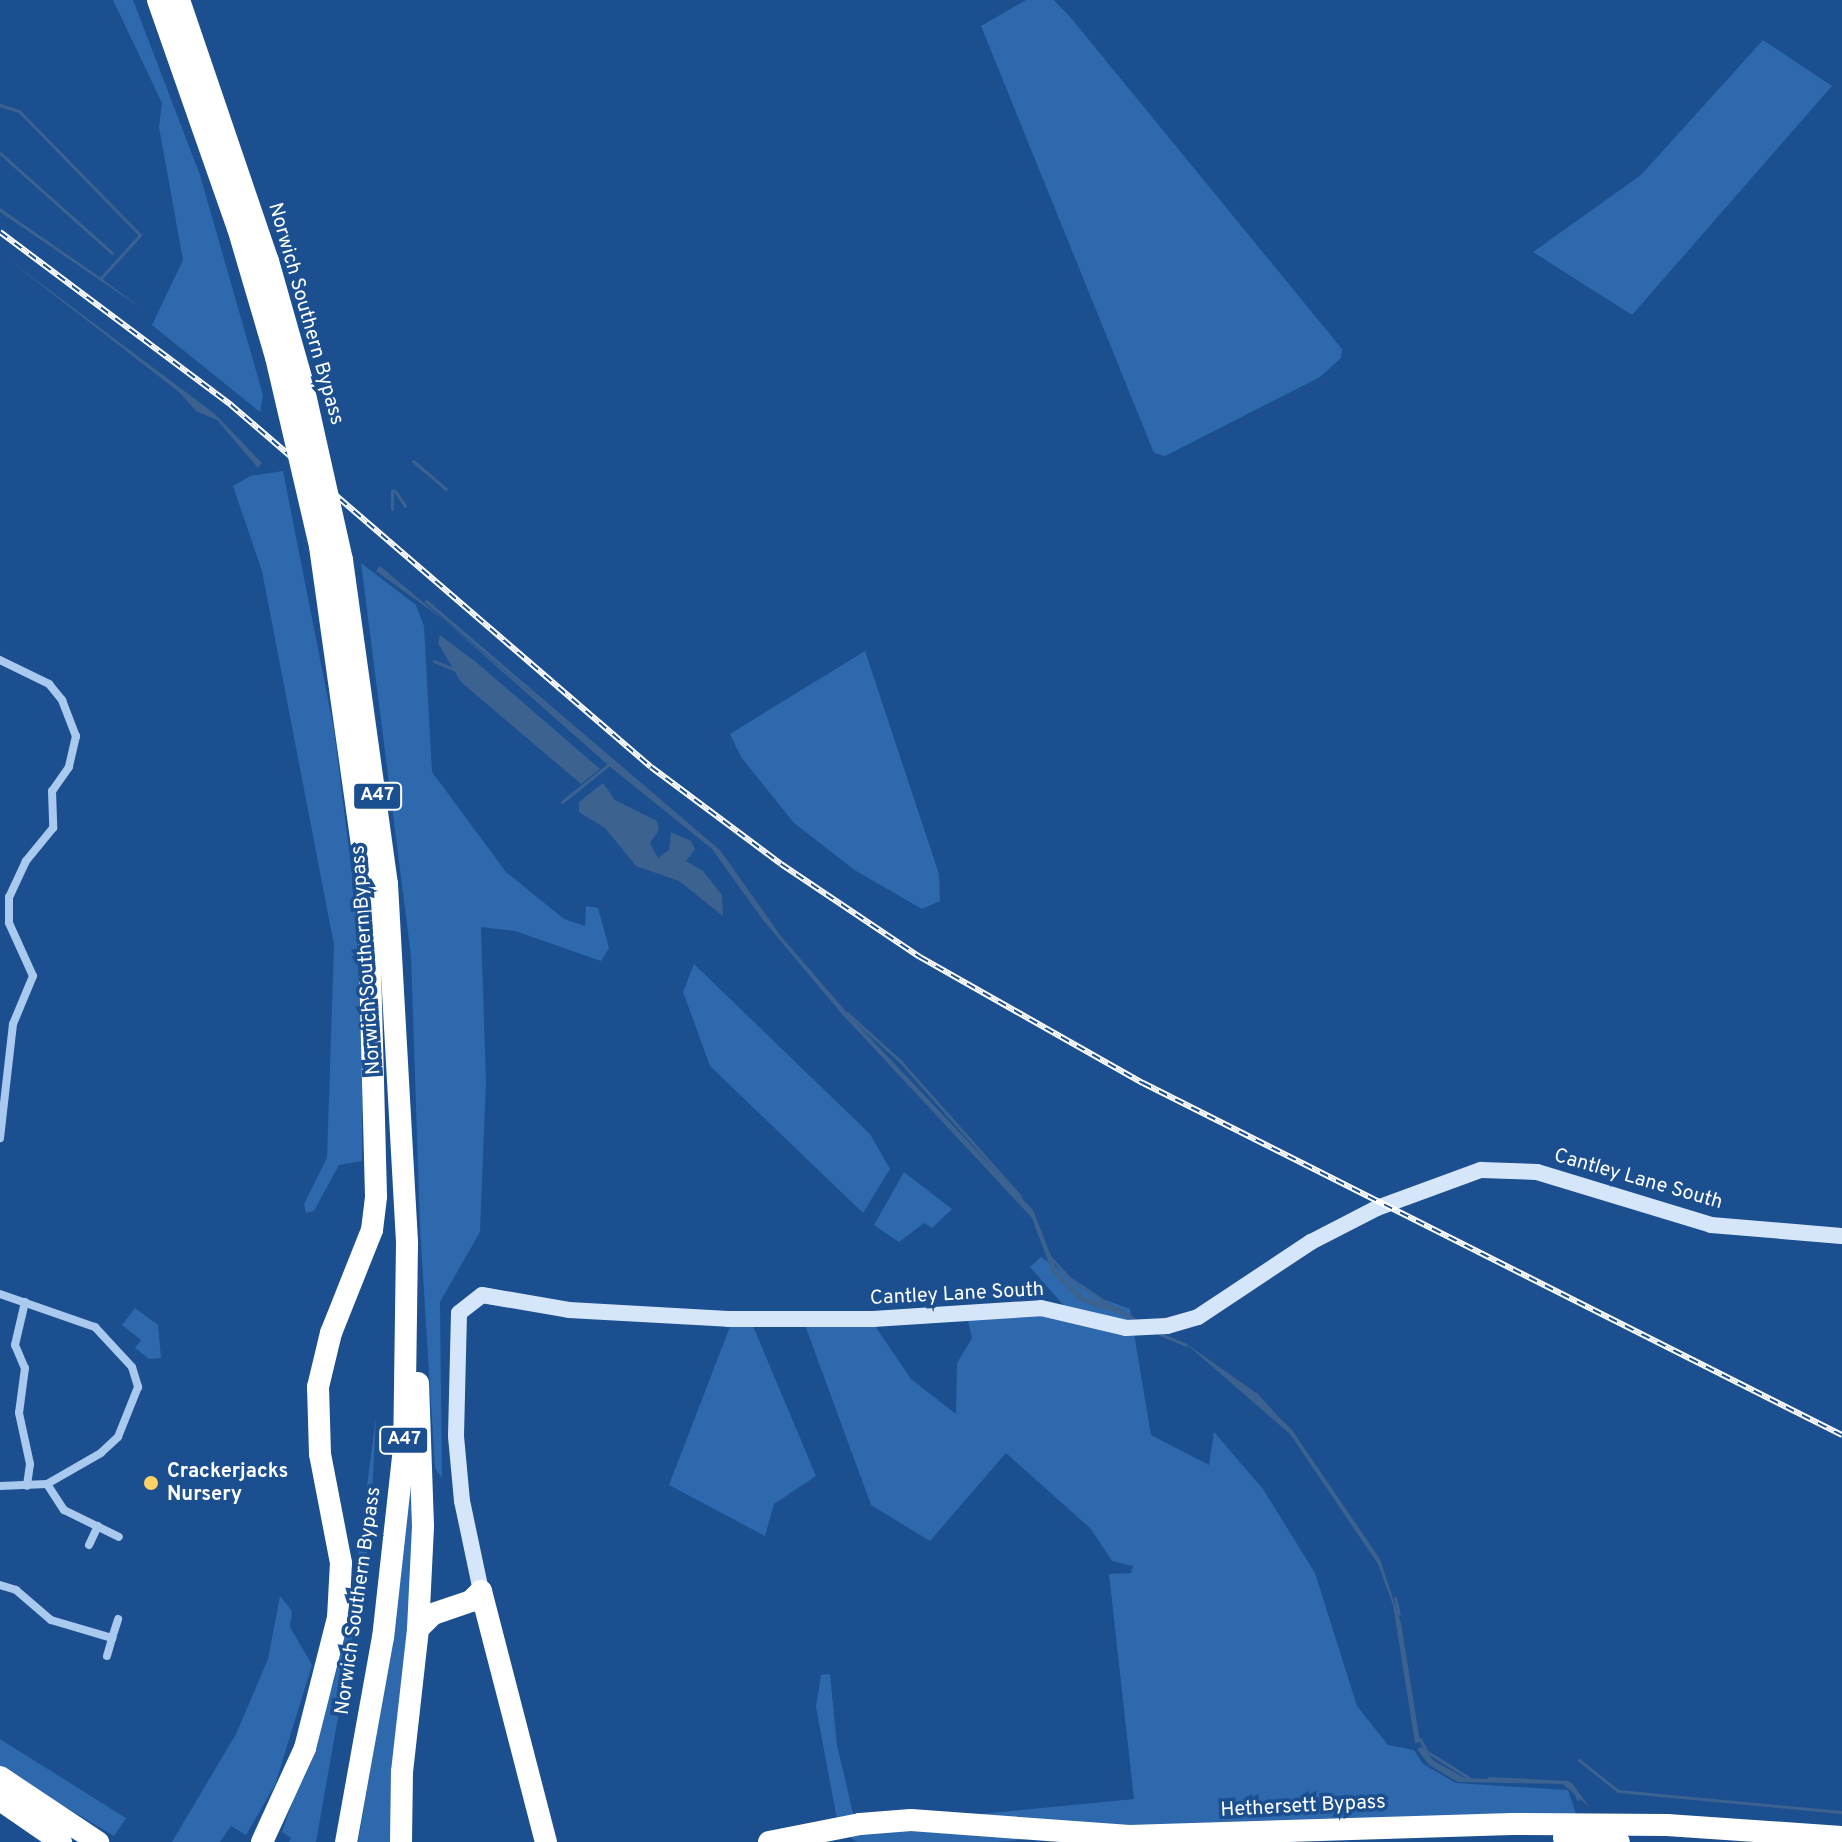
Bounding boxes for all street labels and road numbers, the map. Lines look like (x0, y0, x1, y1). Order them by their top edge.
street label: Norwich Southern Bypass (262, 200, 348, 428)
road number: A47 (351, 782, 403, 810)
street label: Norwich Southern Bypass (347, 844, 387, 1076)
street label: Cantley Lane South (1551, 1144, 1725, 1216)
street label: Cantley Lane South (869, 1278, 1045, 1312)
road number: A47 (378, 1426, 430, 1454)
street label: Norwich Southern Bypass (331, 1485, 387, 1717)
street label: Hethersett Bypass (1220, 1791, 1386, 1823)

